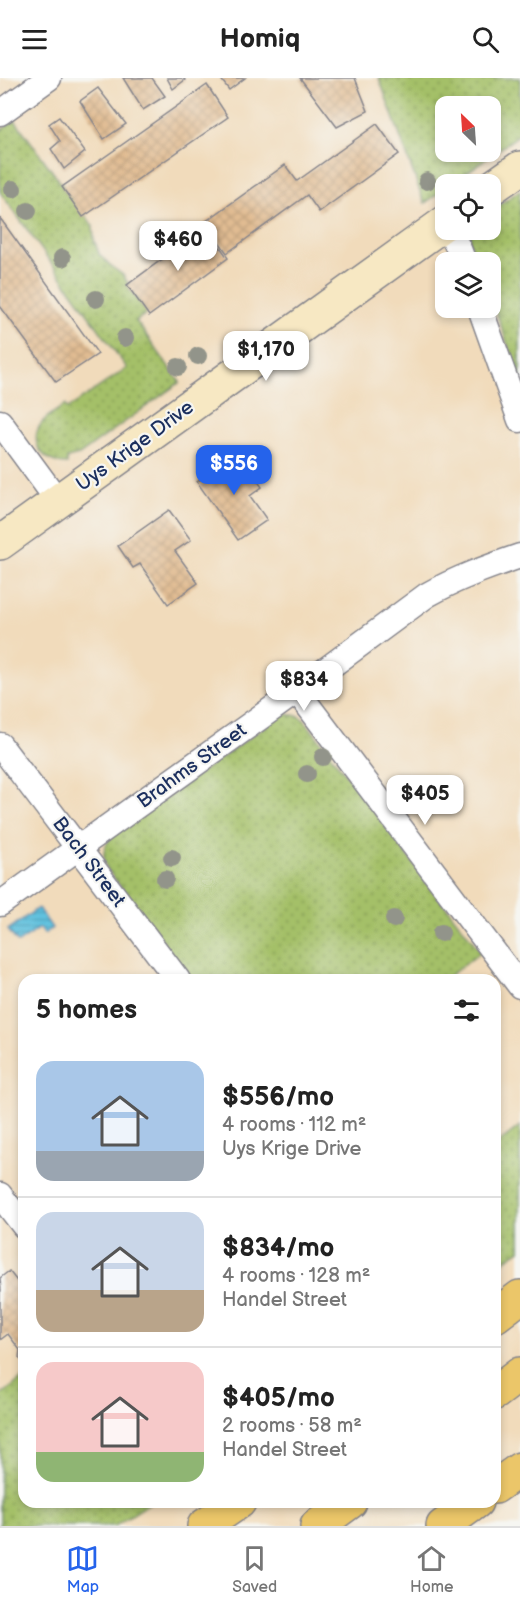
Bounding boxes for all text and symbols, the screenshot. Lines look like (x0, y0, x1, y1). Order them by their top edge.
icon: menu (18, 23, 51, 56)
text: Homiq (220, 23, 300, 55)
icon: search (469, 23, 502, 56)
north arrow (435, 96, 501, 162)
map controls (435, 96, 501, 318)
button: locate (435, 174, 501, 240)
pin: $460 (142, 221, 214, 272)
text: $460 (153, 228, 203, 252)
button: layers (435, 252, 501, 318)
pin: $1,170 (217, 331, 315, 382)
text: $1,170 (237, 338, 295, 362)
street label: Uys Krige Drive (72, 395, 199, 497)
pin: $556 (198, 445, 270, 496)
text: $556 (210, 452, 258, 476)
pin: $834 (268, 661, 340, 712)
text: $834 (280, 668, 328, 692)
street label: Brahms Street (133, 718, 251, 814)
pin: $405 (389, 775, 461, 826)
text: $405 (401, 782, 449, 806)
street label: Bach Street (47, 812, 131, 912)
icon: filters (450, 994, 483, 1027)
text: 5 homes (36, 995, 137, 1026)
text: $556/mo (222, 1082, 334, 1113)
icon: home (84, 1085, 156, 1157)
text: 4 rooms · 112 m² (222, 1113, 366, 1137)
text: Uys Krige Drive (222, 1137, 361, 1161)
text: $834/mo (222, 1233, 334, 1264)
icon: home (84, 1236, 156, 1308)
text: 4 rooms · 128 m² (222, 1264, 370, 1288)
text: Handel Street (222, 1288, 347, 1312)
text: $405/mo (222, 1383, 335, 1414)
icon: home (84, 1386, 156, 1458)
text: 2 rooms · 58 m² (222, 1414, 362, 1438)
text: Handel Street (222, 1438, 347, 1462)
tab: Map (66, 1542, 99, 1597)
tab: Saved (232, 1542, 277, 1597)
tab: Home (410, 1542, 454, 1597)

